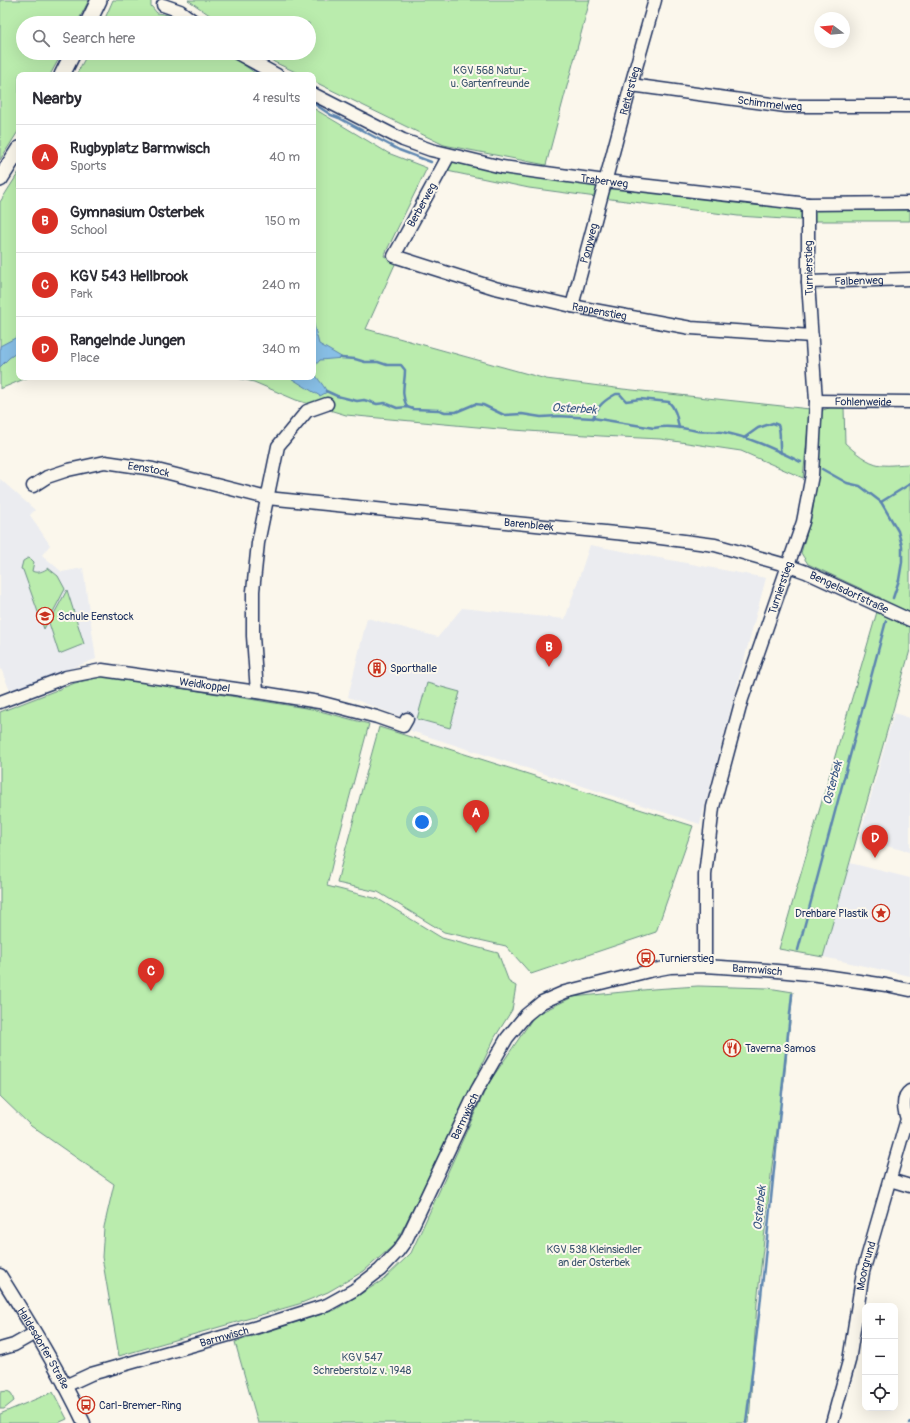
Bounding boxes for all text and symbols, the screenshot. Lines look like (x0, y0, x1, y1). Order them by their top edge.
north arrow (814, 12, 850, 48)
search box (16, 16, 316, 60)
icon: search (30, 27, 52, 49)
text: Search here (62, 29, 135, 48)
park label: KGV 568 Natur- u. Gartenfreunde (451, 64, 530, 90)
street label: Reiterstieg (617, 64, 643, 116)
text: Nearby (32, 88, 81, 109)
text: 4 results (253, 90, 300, 106)
street label: Schimmelweg (737, 93, 803, 113)
text: Rugbyplatz Barmwisch (70, 139, 210, 158)
text: A (41, 149, 49, 165)
text: 40 m (269, 149, 300, 165)
text: Sports (70, 158, 106, 174)
street label: Traberweg (580, 171, 629, 190)
street label: Berberweg (405, 180, 440, 229)
text: Gymnasium Osterbek (70, 203, 204, 222)
text: B (41, 213, 49, 229)
text: 150 m (265, 213, 300, 229)
street label: Ponyweg (577, 221, 600, 265)
text: School (70, 222, 107, 238)
street label: Turnierstieg (802, 240, 816, 296)
text: KGV 543 Hellbrook (70, 267, 188, 286)
street label: Falbenweg (834, 273, 884, 288)
text: C (41, 277, 49, 293)
text: 240 m (262, 277, 300, 293)
text: Park (70, 286, 93, 302)
street label: Rappenstieg (571, 300, 628, 323)
text: Rangelnde Jungen (70, 331, 185, 350)
text: D (41, 341, 49, 357)
text: 340 m (262, 341, 300, 357)
text: Place (70, 350, 99, 366)
street label: Fohlenweide (834, 395, 892, 408)
water label: Osterbek (551, 400, 598, 418)
street label: Eenstock (127, 459, 172, 480)
street label: Barenbleek (503, 515, 555, 533)
street label: Turnierstieg (765, 559, 796, 616)
street label: Bengelsdorfstraße (808, 568, 891, 616)
school or university icon: Schule Eenstock (35, 606, 55, 626)
place label: Schule Eenstock (58, 610, 134, 623)
pin: B (536, 634, 562, 667)
building icon: Sporthalle (367, 658, 387, 678)
place label: Sporthalle (390, 662, 437, 675)
street label: Weidkoppel (178, 675, 231, 695)
water label: Osterbek (820, 758, 846, 807)
pin: A (463, 800, 489, 833)
your location (412, 812, 432, 832)
pin: D (862, 825, 888, 858)
place icon: Drehbare Plastik (871, 903, 891, 923)
place label: Drehbare Plastik (795, 907, 868, 920)
bus stop icon: Turnierstieg (636, 948, 656, 968)
place label: Turnierstieg (659, 952, 714, 965)
pin: C (138, 958, 164, 991)
street label: Barmwisch (732, 961, 783, 978)
restaurant icon: Taverna Samos (722, 1038, 742, 1058)
place label: Taverna Samos (745, 1042, 816, 1055)
street label: Barmwisch (448, 1091, 481, 1142)
water label: Osterbek (750, 1184, 770, 1231)
street label: Moorgrund (854, 1240, 878, 1291)
park label: KGV 538 Kleinsiedler an der Osterbek (546, 1243, 642, 1269)
map controls (862, 1303, 898, 1411)
button: + (862, 1303, 898, 1339)
street label: Haldesdorfer Straße (15, 1304, 73, 1392)
street label: Barmwisch (198, 1323, 250, 1349)
button: − (862, 1339, 898, 1375)
park label: KGV 547 Schreberstolz v. 1948 (313, 1351, 412, 1377)
button: locate (862, 1375, 898, 1411)
bus stop icon: Carl-Bremer-Ring (76, 1395, 96, 1415)
place label: Carl-Bremer-Ring (99, 1399, 182, 1412)

